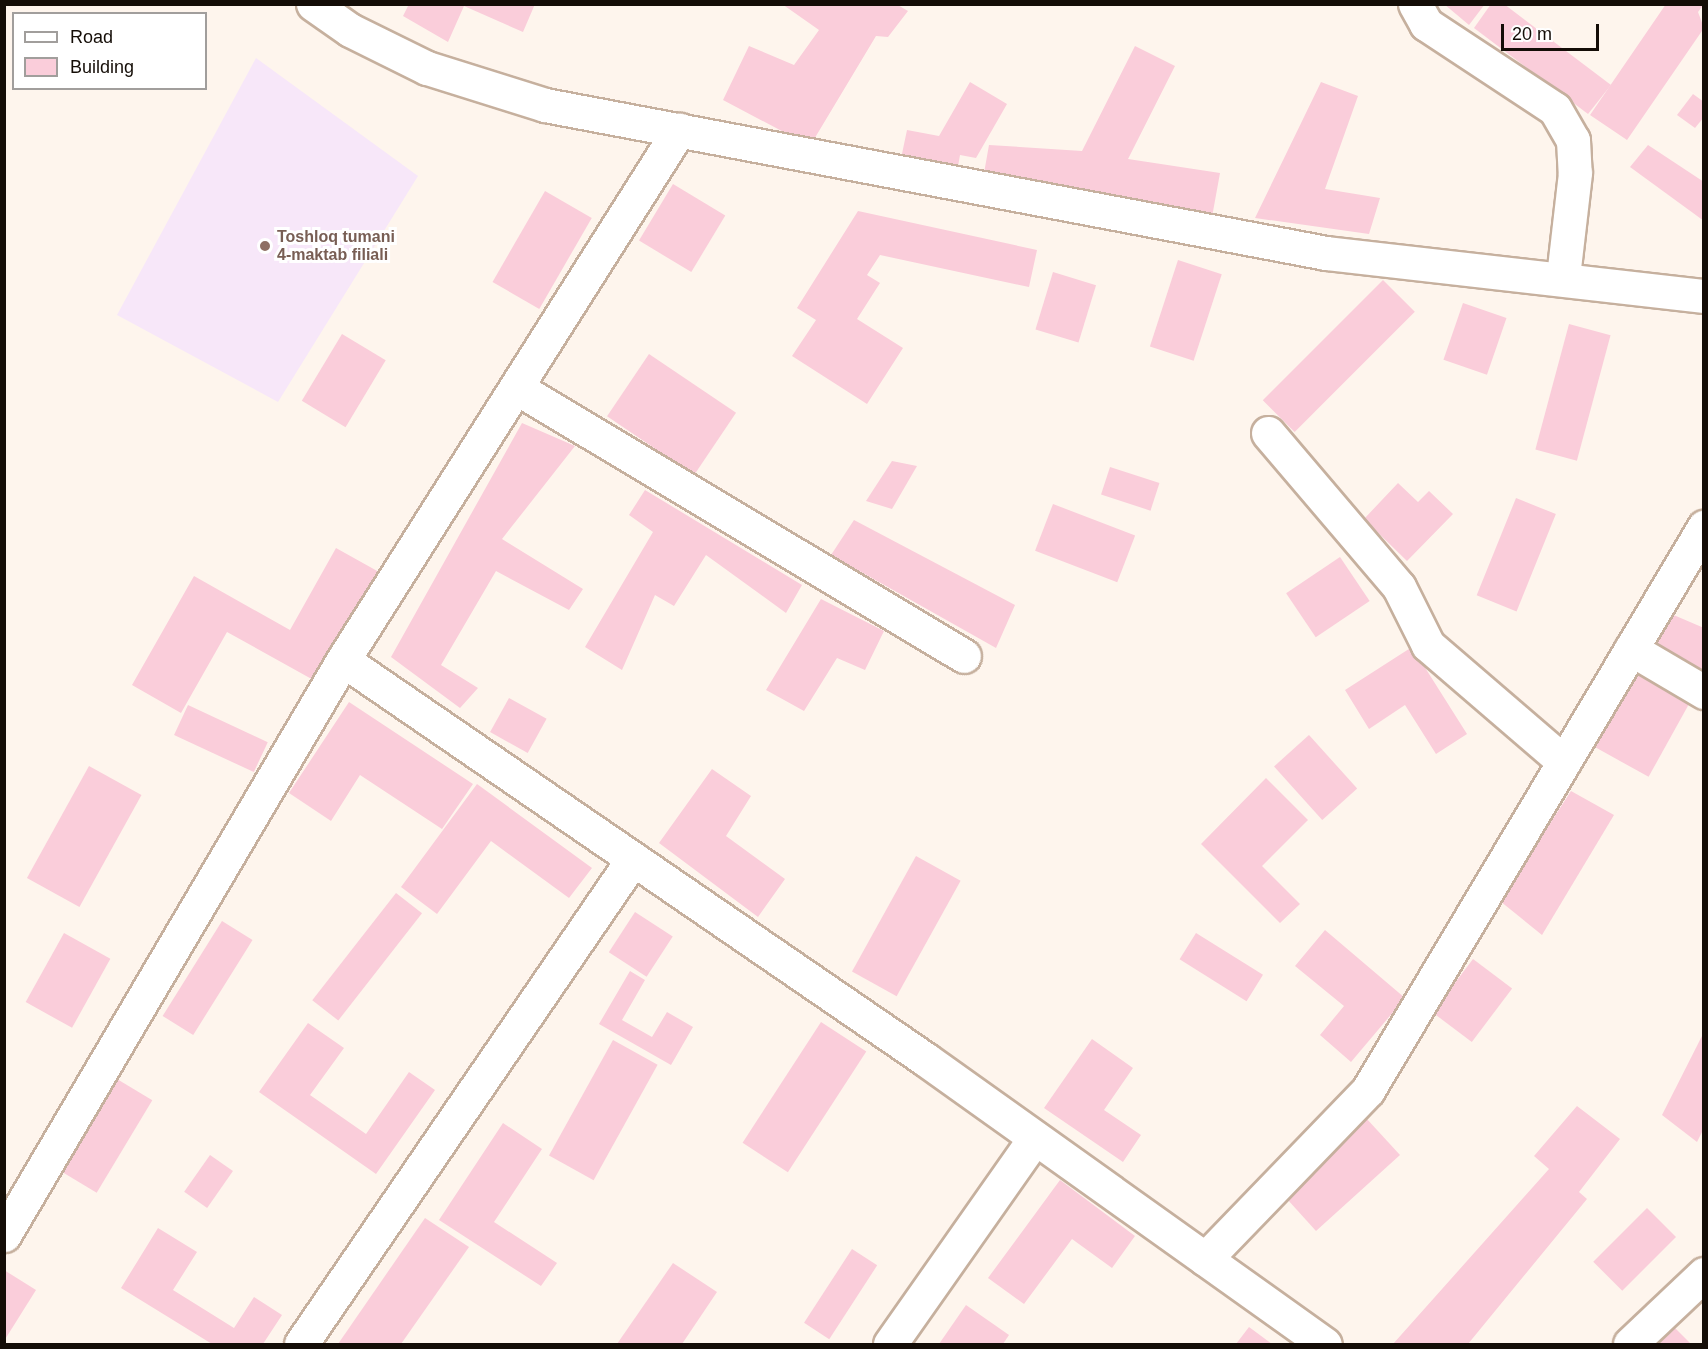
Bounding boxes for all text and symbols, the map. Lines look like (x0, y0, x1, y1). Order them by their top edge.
legend (12, 12, 207, 90)
scale bar (1504, 12, 1602, 50)
text: 20 m (1512, 24, 1552, 44)
text: Road (70, 27, 113, 47)
text: Building (70, 57, 134, 77)
place label: Toshloq tumani 4-maktab filiali (277, 227, 395, 265)
marker: Toshloq tumani 4-maktab filiali (258, 239, 272, 253)

